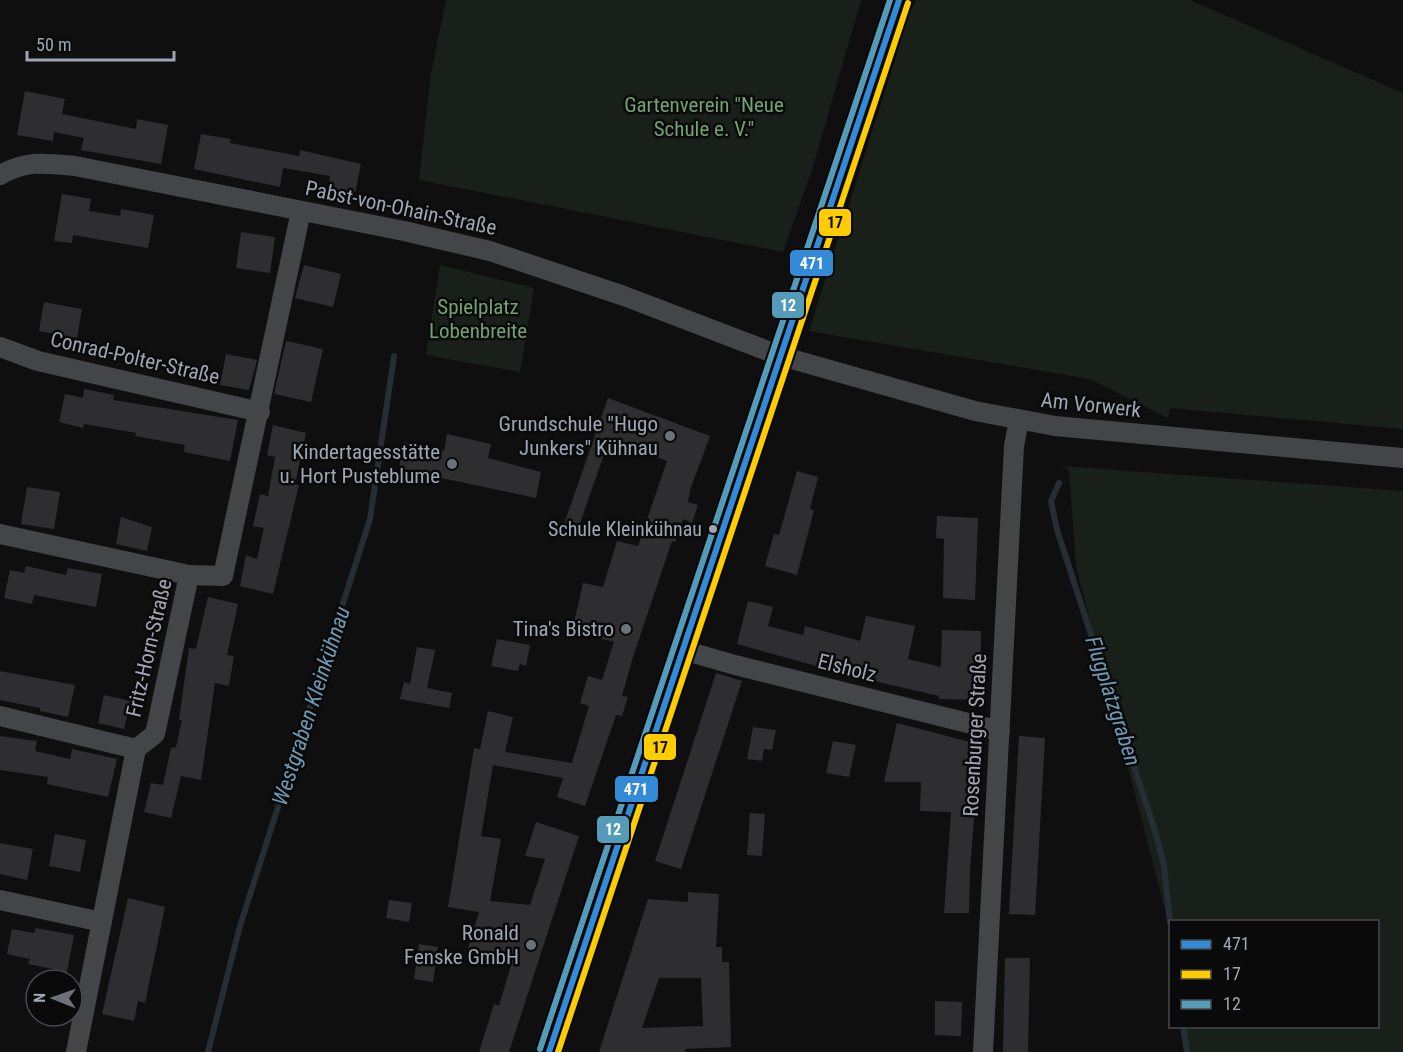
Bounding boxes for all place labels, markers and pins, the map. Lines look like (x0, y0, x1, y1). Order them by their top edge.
place label: Grundschule "Hugo Junkers" Kühnau (499, 412, 658, 460)
marker: Grundschule "Hugo Junkers" Kühnau (663, 429, 677, 443)
place label: Kindertagesstätte u. Hort Pusteblume (280, 440, 440, 488)
marker: Kindertagesstätte u. Hort Pusteblume (445, 457, 459, 471)
place label: Schule Kleinkühnau (548, 517, 702, 541)
marker: Schule Kleinkühnau (707, 523, 719, 535)
place label: Tina's Bistro (513, 617, 614, 641)
marker: Tina's Bistro (619, 622, 633, 636)
place label: Ronald Fenske GmbH (404, 921, 519, 969)
marker: Ronald Fenske GmbH (524, 938, 538, 952)

